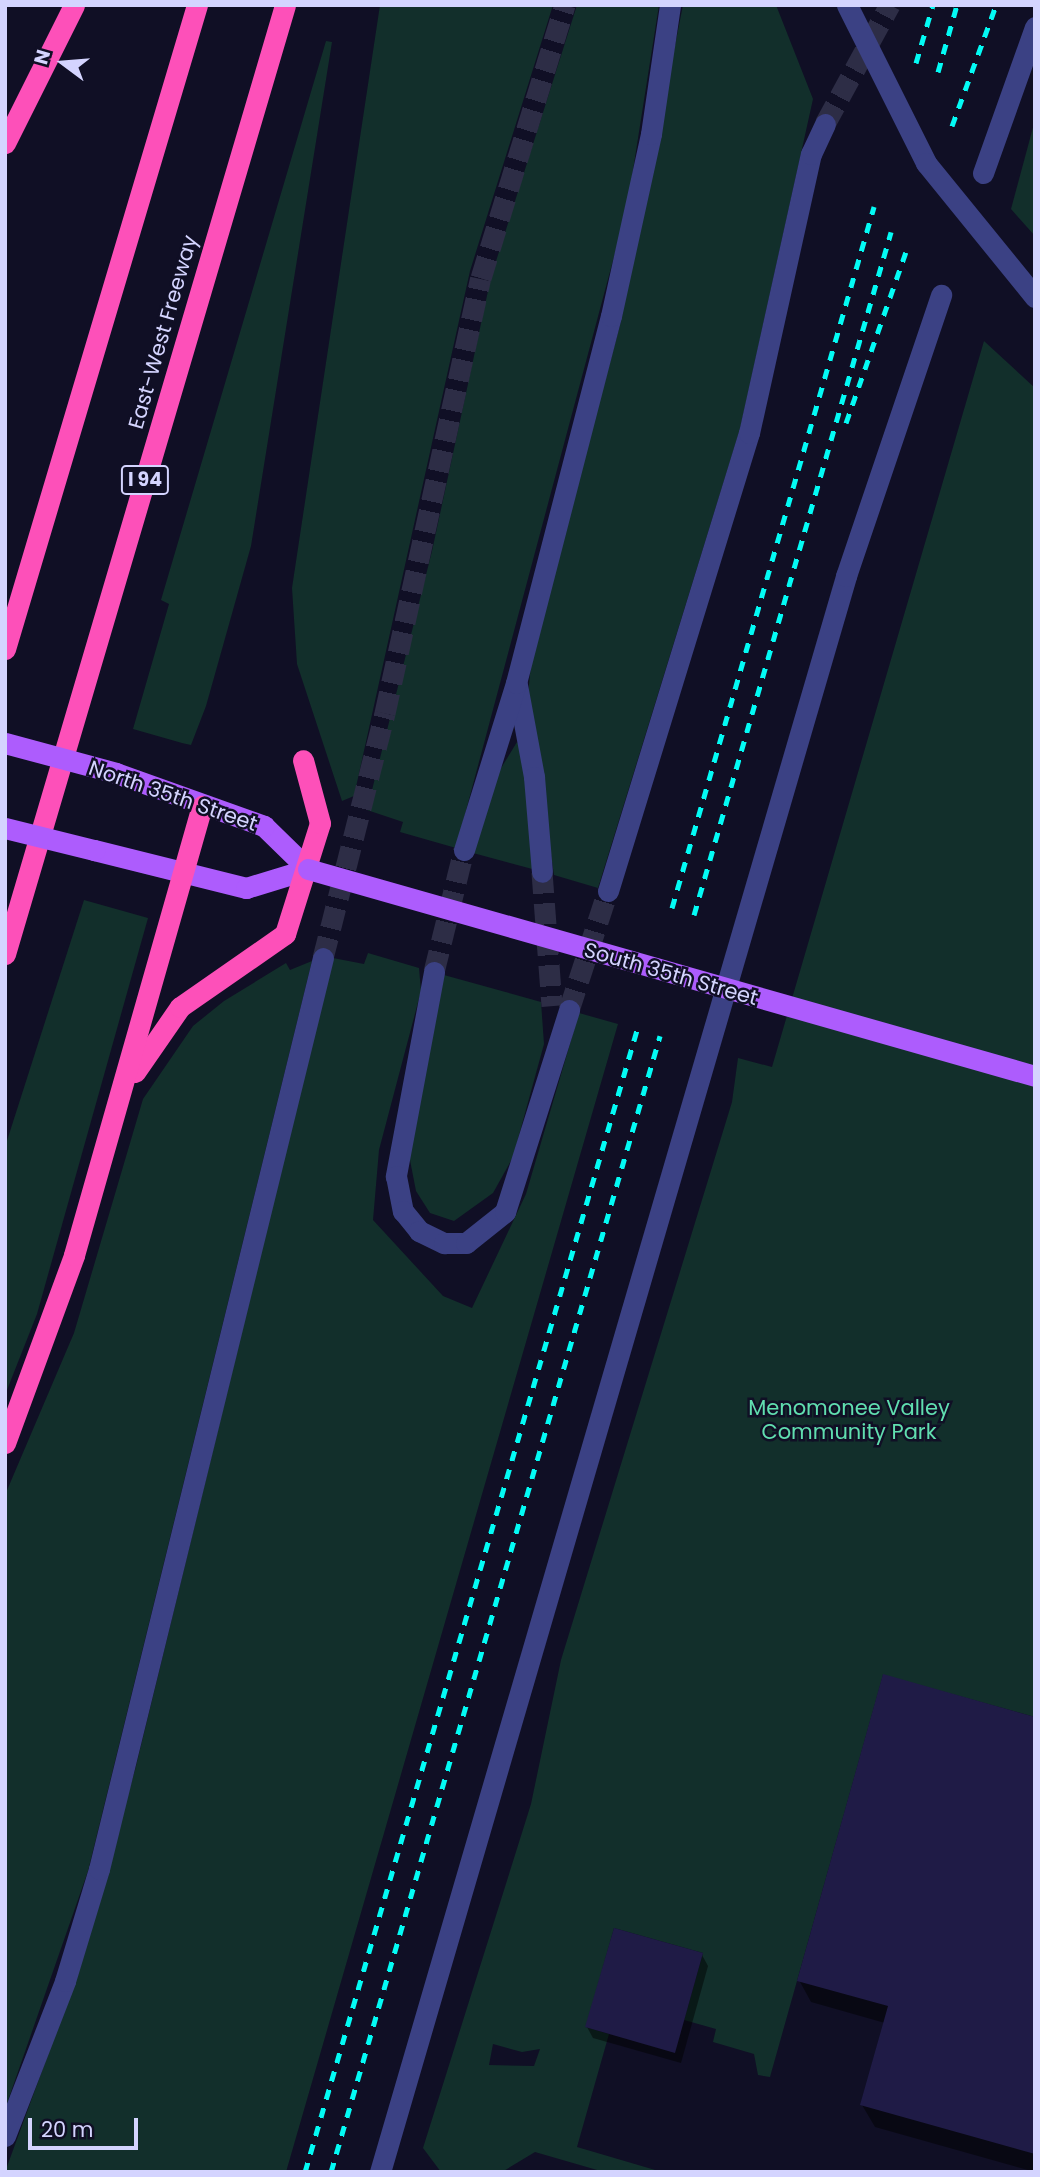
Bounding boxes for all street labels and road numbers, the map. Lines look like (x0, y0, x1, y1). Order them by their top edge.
street label: East-West Freeway (123, 232, 203, 432)
road number: I 94 (120, 464, 170, 495)
street label: North 35th Street (85, 755, 261, 837)
street label: South 35th Street (581, 937, 761, 1011)

